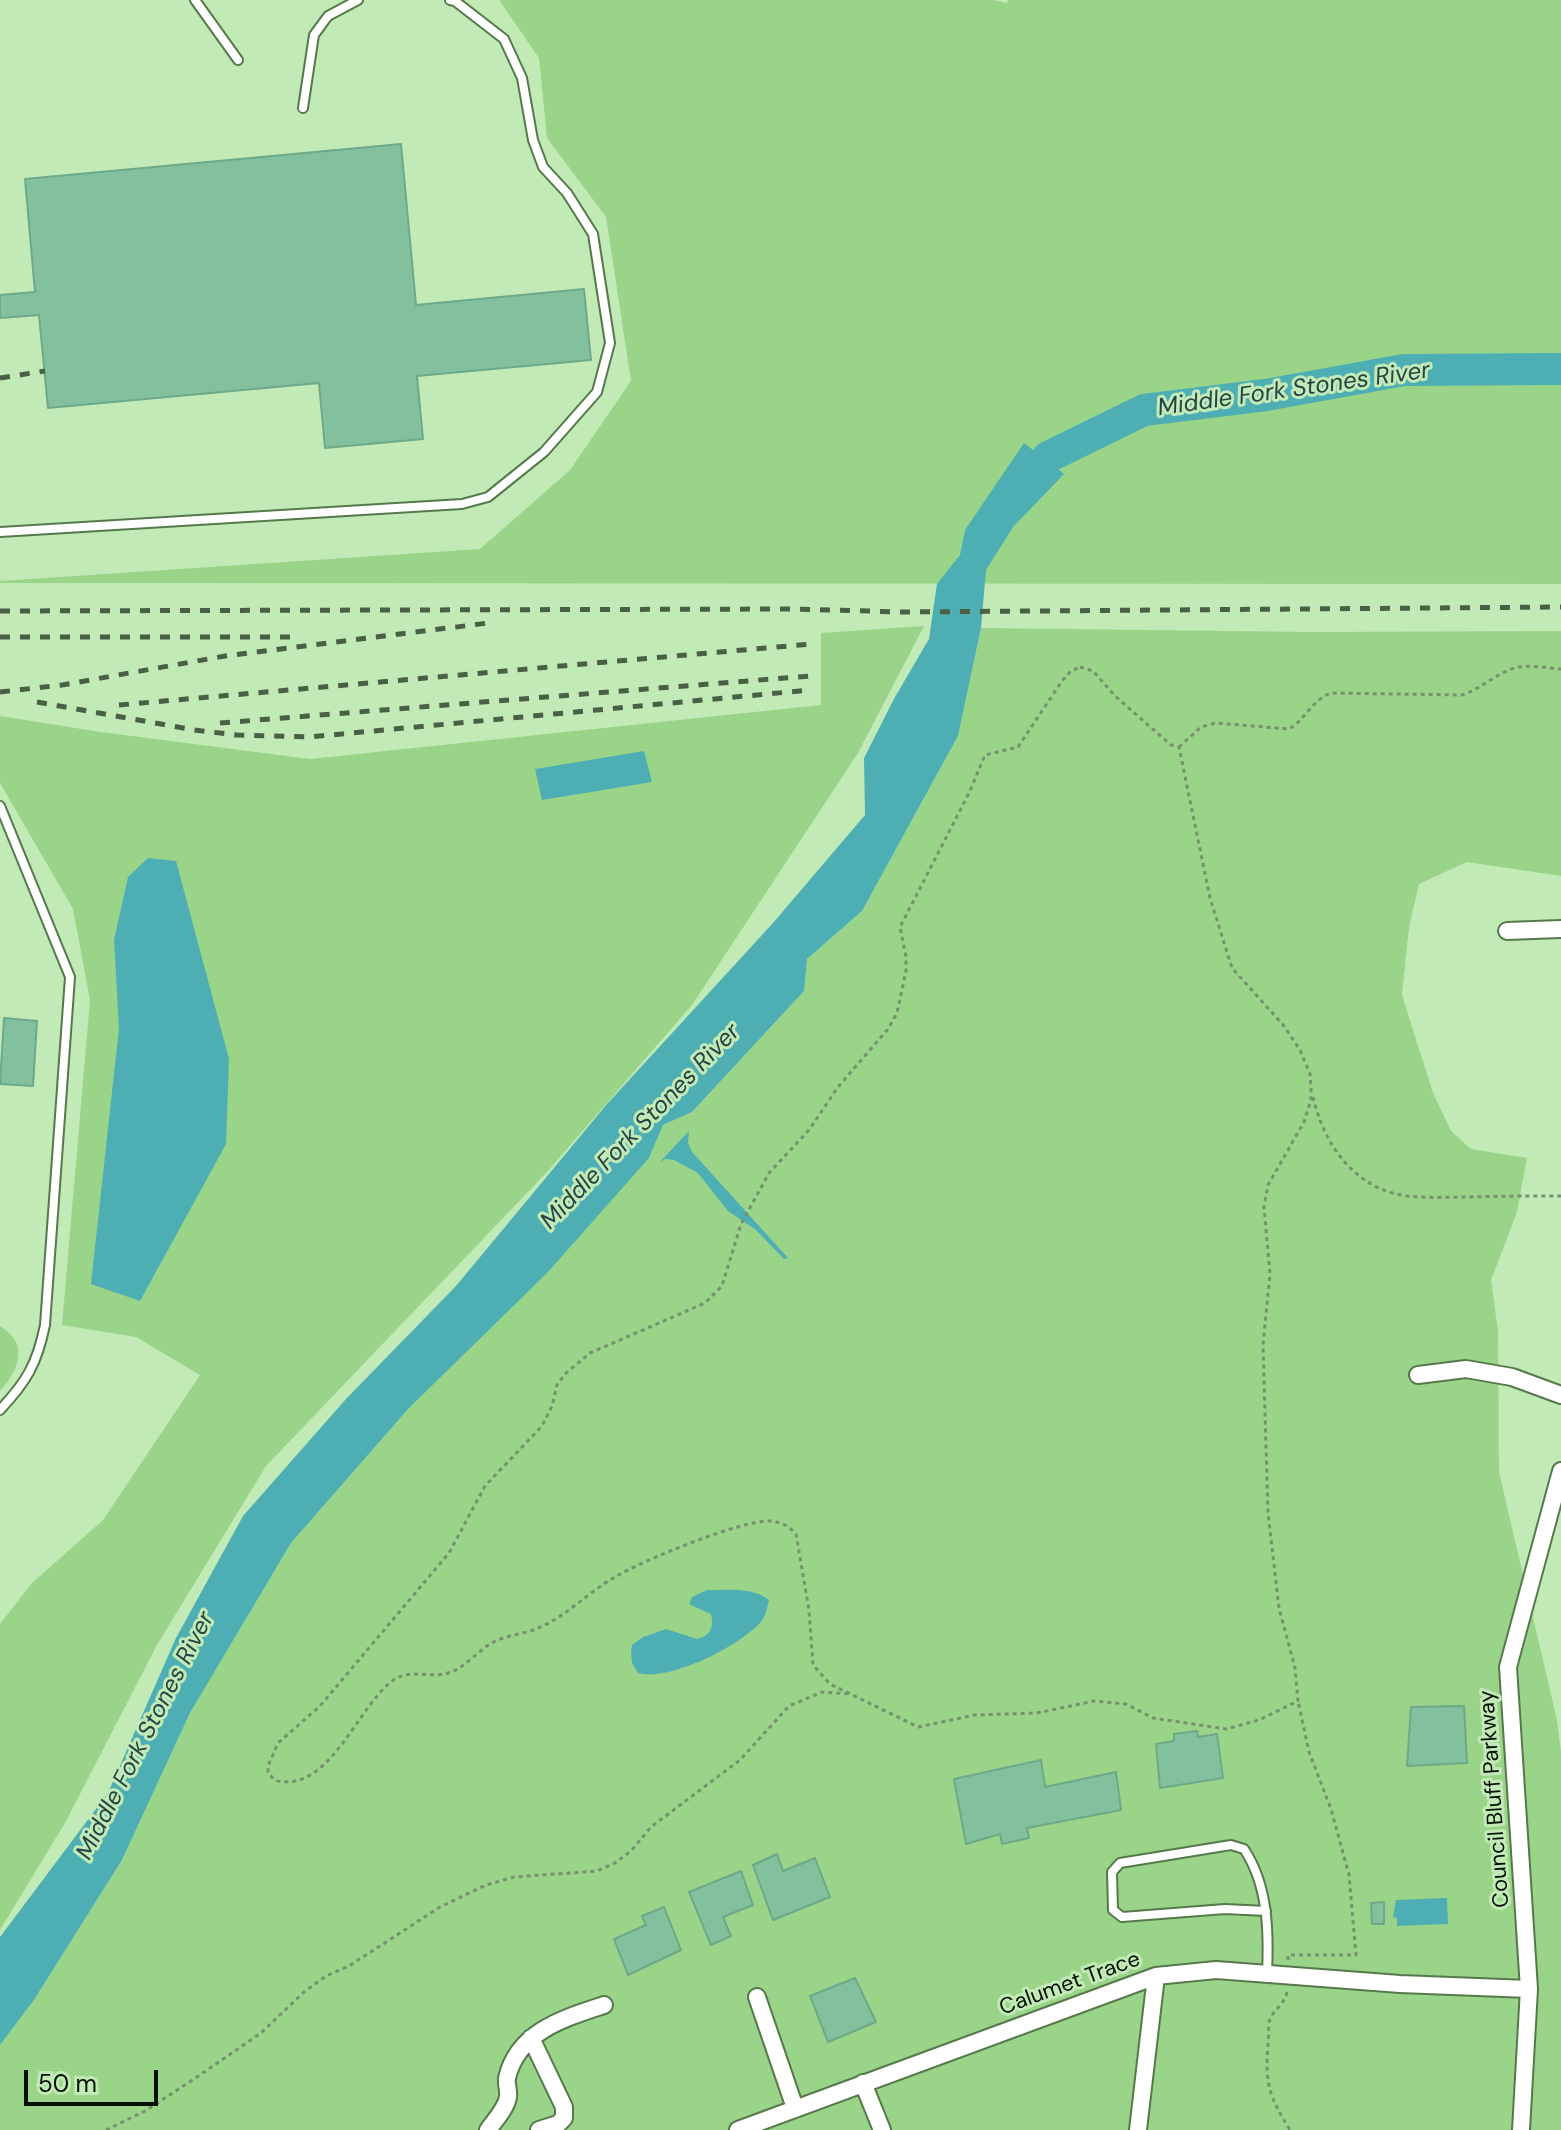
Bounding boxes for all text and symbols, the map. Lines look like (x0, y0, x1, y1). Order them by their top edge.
water label: Middle Fork Stones River (1156, 357, 1432, 423)
water label: Middle Fork Stones River (535, 1018, 747, 1236)
water label: Middle Fork Stones River (71, 1607, 221, 1865)
street label: Council Bluff Parkway (1474, 1689, 1516, 1909)
street label: Calumet Trace (996, 1946, 1144, 2022)
scale bar (28, 2054, 162, 2104)
text: 50 m (38, 2068, 97, 2099)

